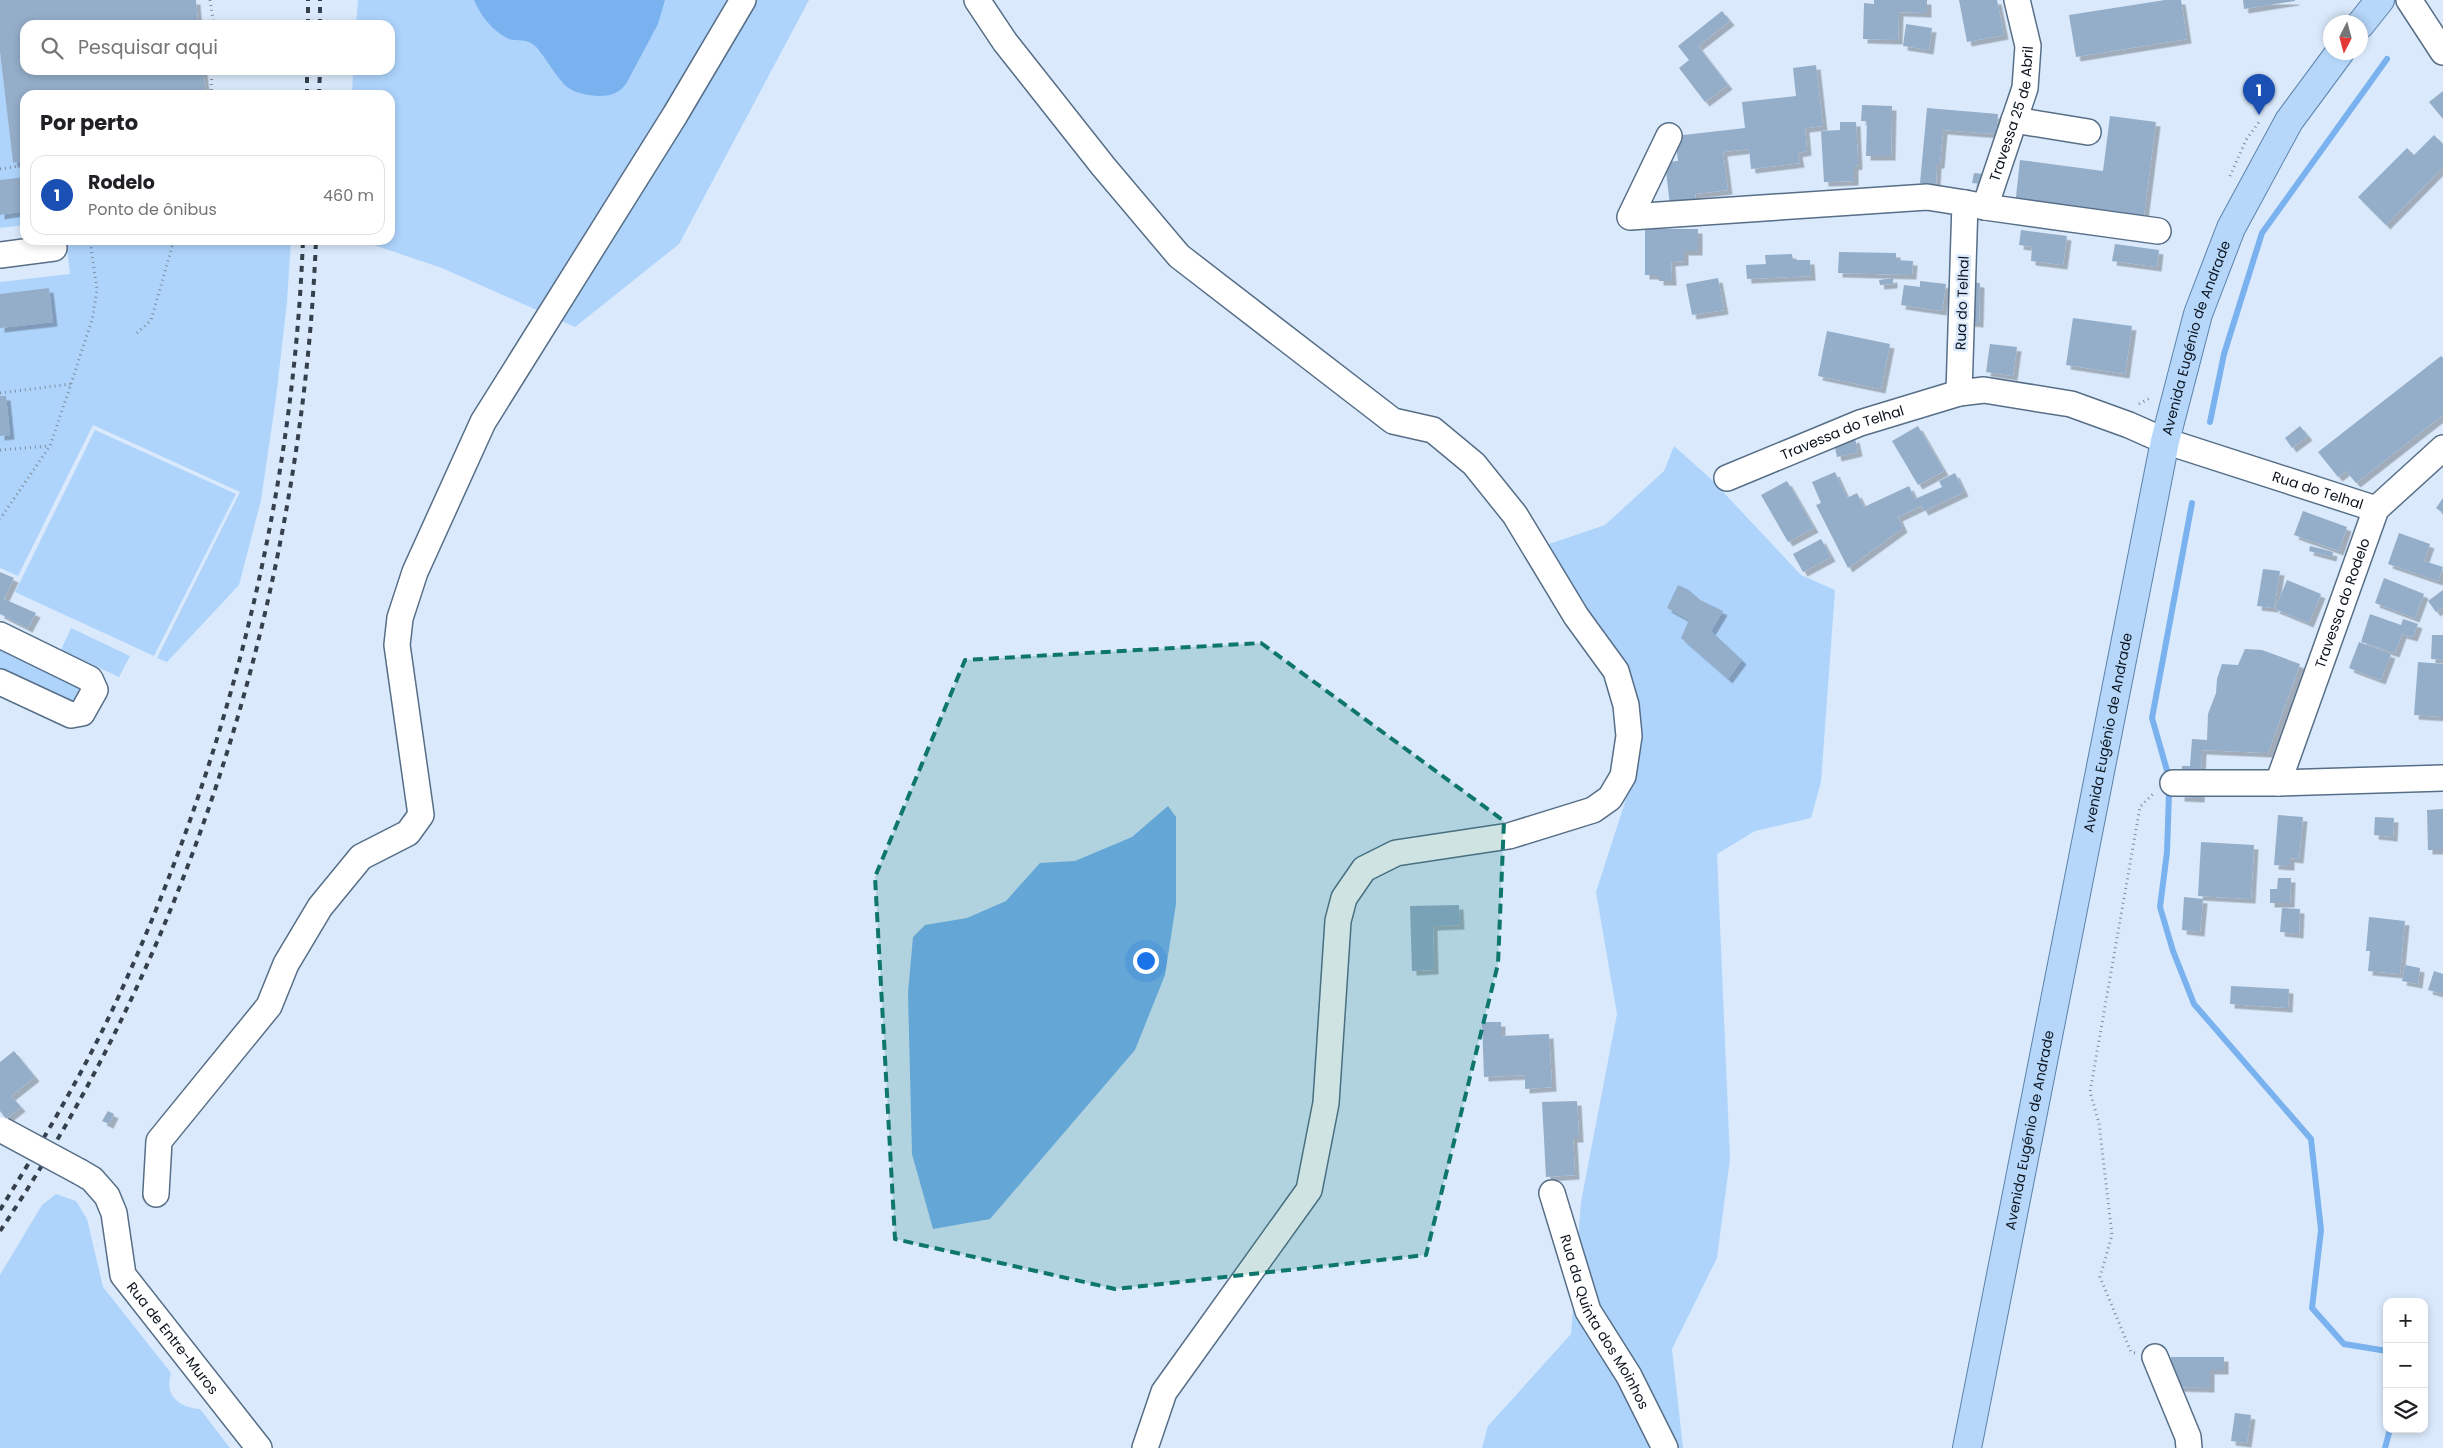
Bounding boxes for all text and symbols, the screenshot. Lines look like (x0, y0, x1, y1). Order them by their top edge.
north arrow (2323, 15, 2368, 60)
search box (20, 20, 395, 75)
icon: search (38, 34, 66, 62)
text: Pesquisar aqui (78, 34, 218, 61)
street label: Travessa 25 de Abril (1984, 45, 2038, 184)
pin: 1 (2243, 74, 2275, 115)
text: Por perto (40, 108, 138, 137)
text: Rodelo (88, 169, 155, 196)
text: 1 (54, 184, 60, 207)
text: 460 m (323, 184, 374, 207)
text: Ponto de ônibus (88, 198, 217, 221)
street label: Avenida Eugénio de Andrade (2157, 237, 2235, 438)
street label: Rua do Telhal (1950, 255, 1974, 351)
street label: Travessa do Telhal (1777, 400, 1906, 465)
street label: Rua do Telhal (2270, 466, 2366, 514)
street label: Travessa do Rodelo (2310, 535, 2375, 671)
street label: Avenida Eugénio de Andrade (2078, 631, 2137, 834)
your location (1133, 948, 1159, 974)
street label: Avenida Eugénio de Andrade (2000, 1028, 2059, 1232)
street label: Rua da Quinta dos Moinhos (1555, 1232, 1654, 1413)
street label: Rua de Entre-Muros (122, 1278, 223, 1399)
map controls (2383, 1298, 2428, 1433)
button: + (2383, 1298, 2428, 1343)
button: − (2383, 1343, 2428, 1388)
button: layers (2383, 1388, 2428, 1433)

